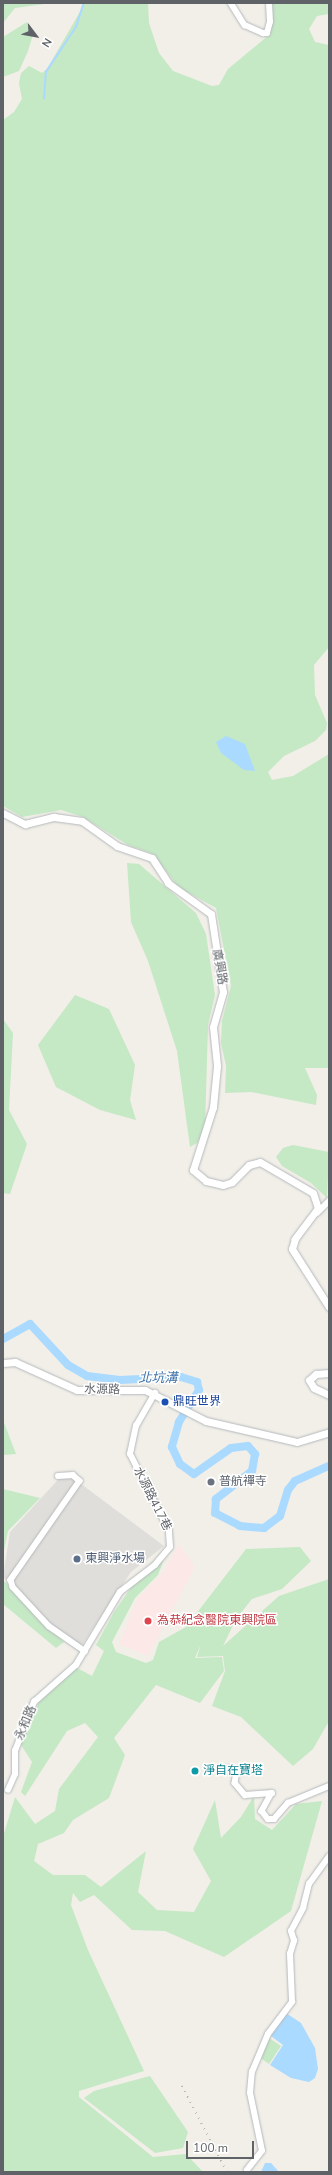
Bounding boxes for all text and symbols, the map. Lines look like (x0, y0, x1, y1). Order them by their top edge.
north arrow (16, 16, 56, 56)
text: N (38, 35, 55, 50)
street label: 廣興路 (209, 948, 229, 986)
water label: 北坑溝 (139, 1370, 177, 1386)
street label: 水源路 (84, 1382, 120, 1398)
place label: 鼎旺世界 (173, 1395, 221, 1409)
marker: 鼎旺世界 (160, 1397, 170, 1407)
street label: 水源路417巷 (130, 1465, 174, 1533)
place label: 普航禪寺 (219, 1475, 267, 1489)
marker: 普航禪寺 (206, 1477, 216, 1487)
place label: 東興淨水場 (85, 1552, 145, 1566)
marker: 東興淨水場 (72, 1554, 82, 1564)
place label: 為恭紀念醫院東興院區 (157, 1614, 277, 1628)
marker: 為恭紀念醫院東興院區 (142, 1615, 154, 1627)
street label: 永和路 (12, 1704, 40, 1742)
place label: 淨自在寶塔 (203, 1764, 263, 1778)
marker: 淨自在寶塔 (190, 1766, 200, 1776)
scale bar (188, 2133, 256, 2159)
text: 100 m (193, 2140, 228, 2156)

